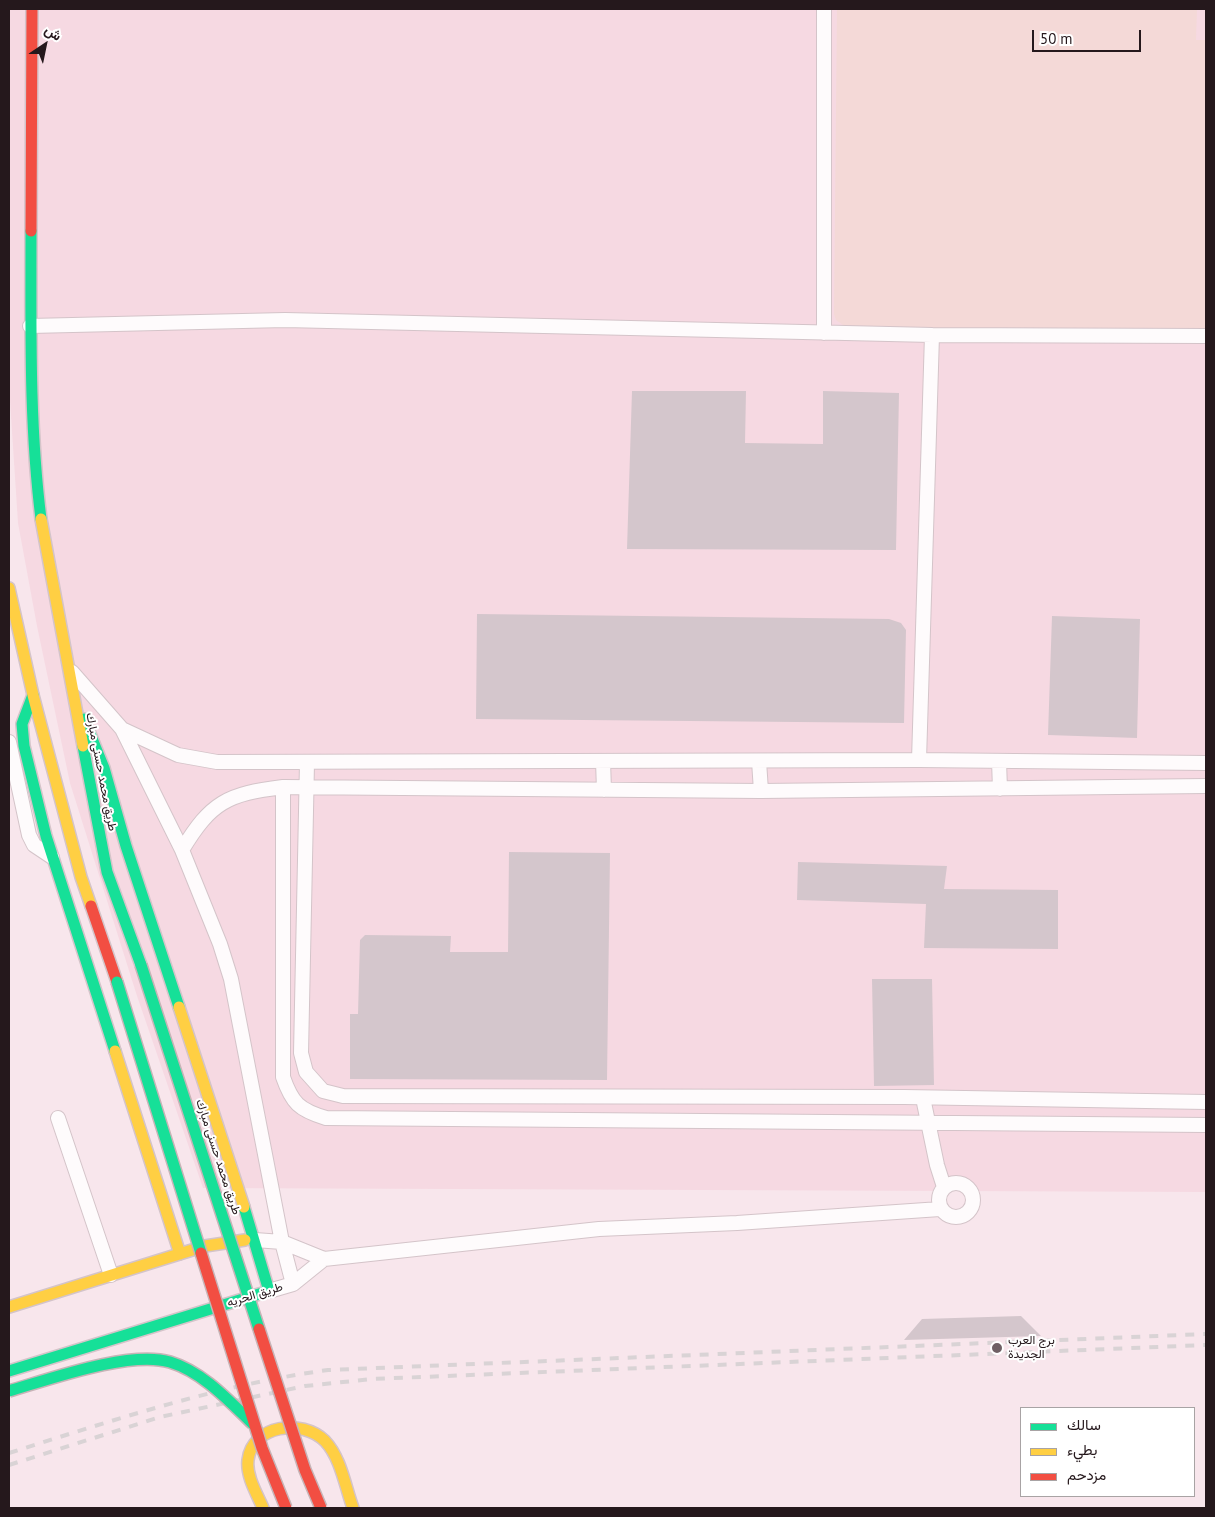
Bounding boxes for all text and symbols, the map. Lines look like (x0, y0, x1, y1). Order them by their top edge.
north arrow (20, 20, 70, 70)
text: ش (41, 20, 65, 45)
scale bar (1035, 20, 1144, 52)
text: 50 m (1040, 29, 1073, 48)
street label: طريق محمد حسنى مبارك (82, 712, 120, 832)
street label: طريق محمد حسنى مبارك (193, 1097, 243, 1217)
street label: طريق الحريه (225, 1280, 285, 1310)
place label: برج العرب الجديدة (1008, 1334, 1055, 1362)
marker: برج العرب الجديدة (990, 1341, 1004, 1355)
legend (1020, 1407, 1195, 1497)
text: سالك (1067, 1415, 1101, 1434)
text: بطيء (1067, 1440, 1097, 1459)
text: مزدحم (1067, 1465, 1106, 1484)

